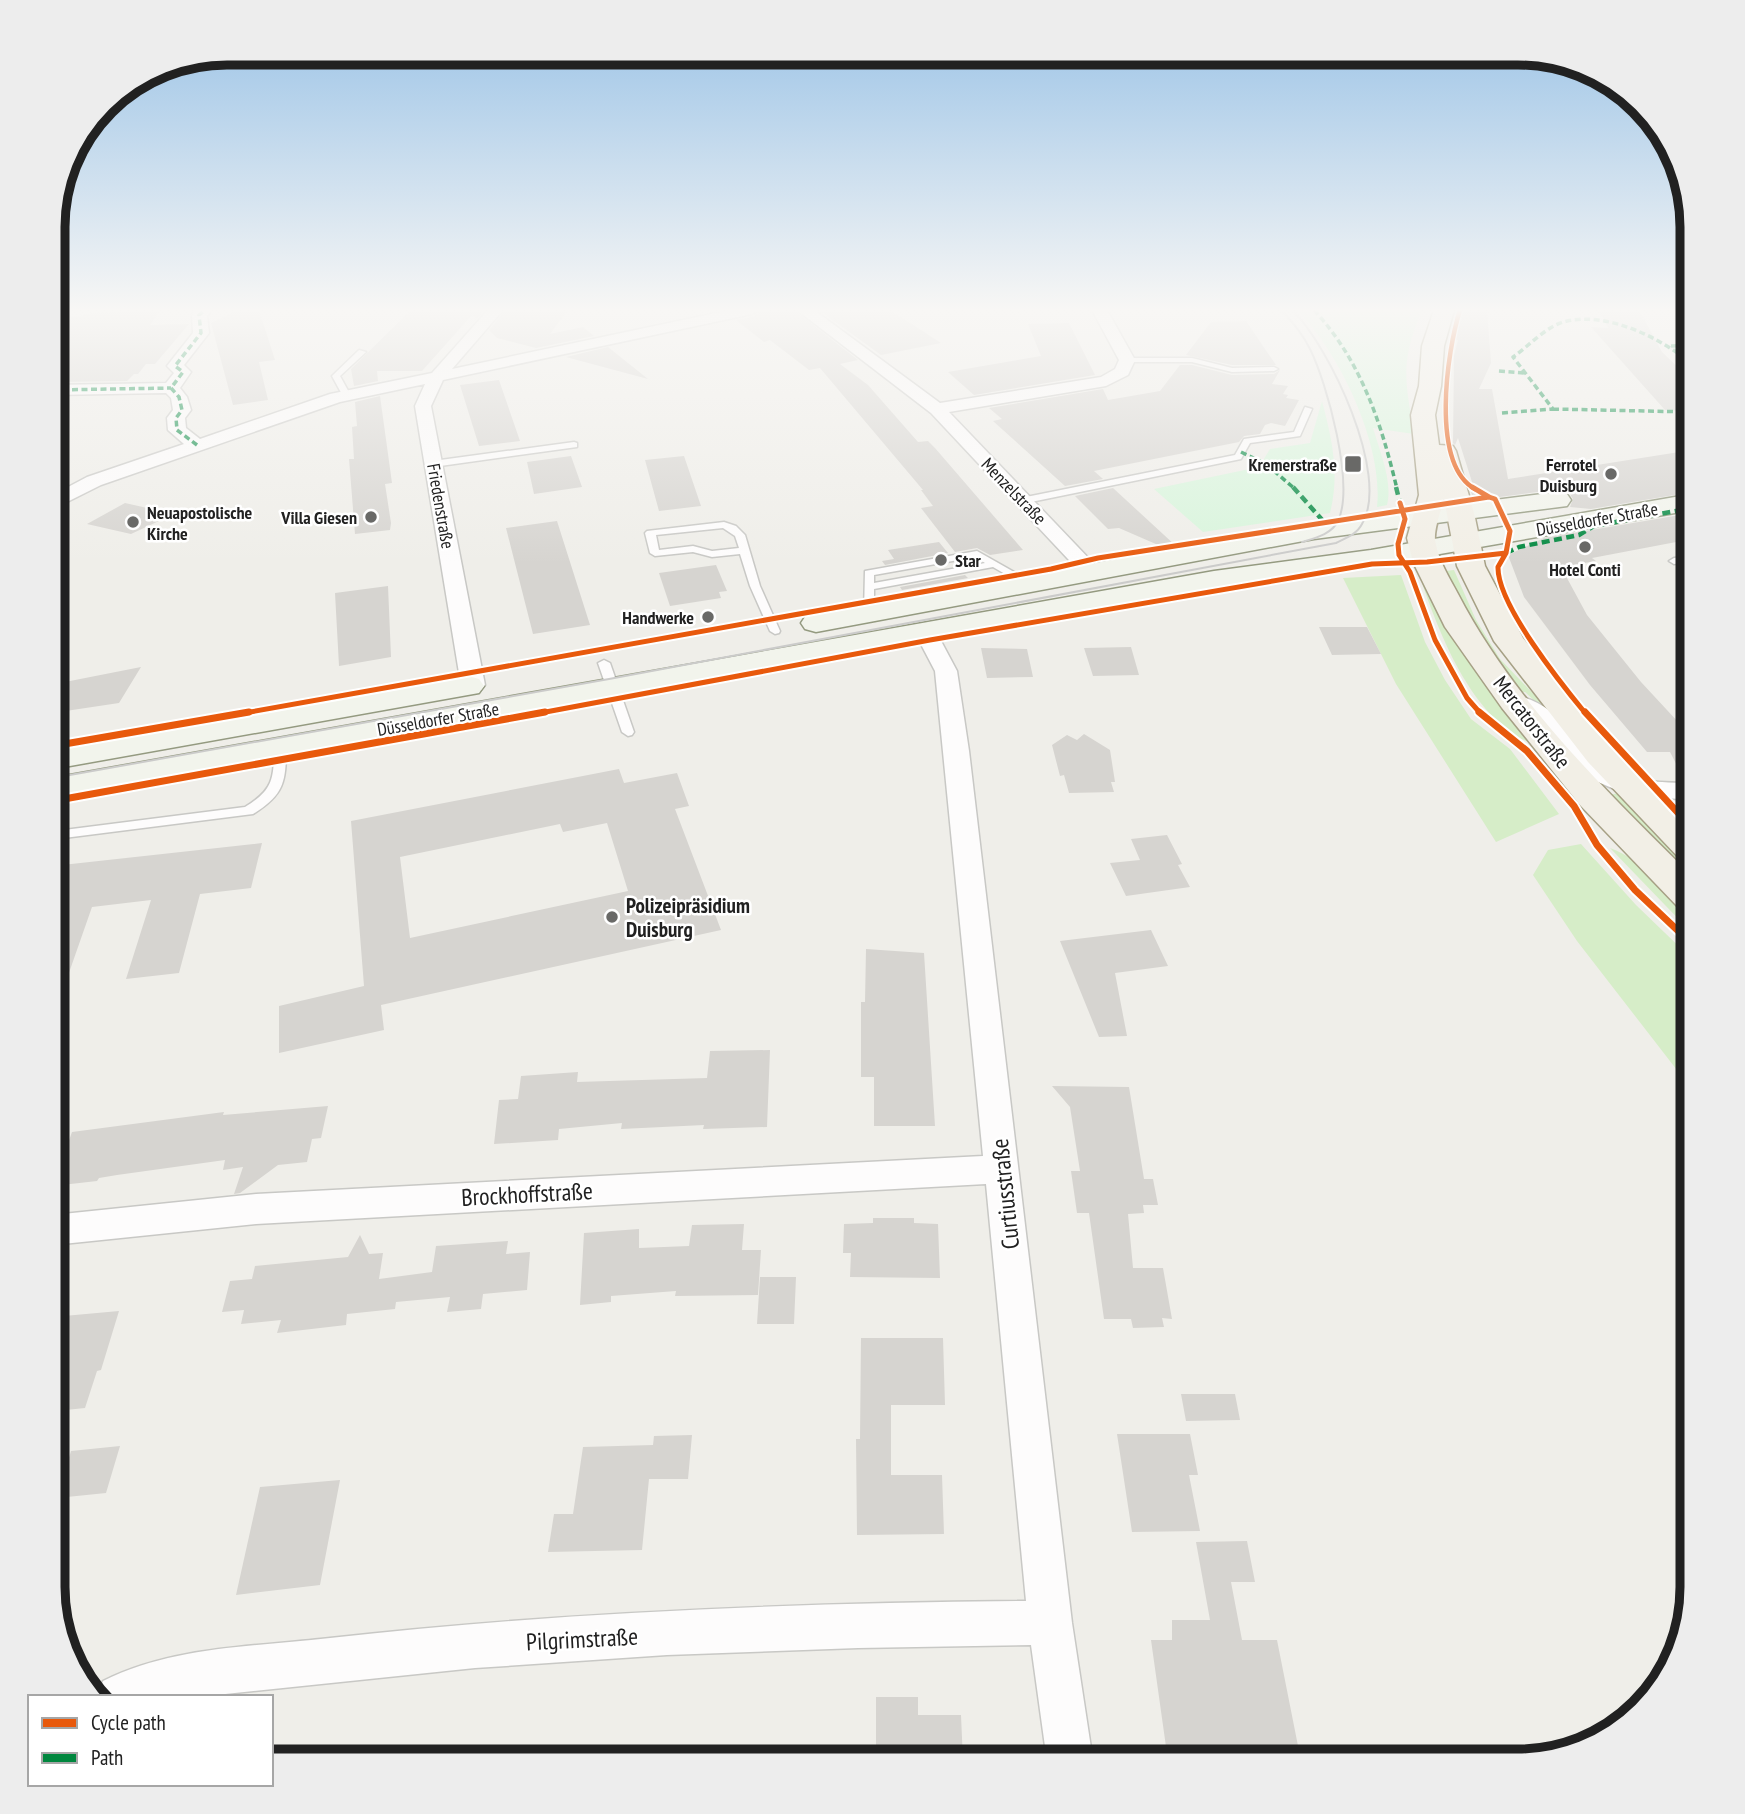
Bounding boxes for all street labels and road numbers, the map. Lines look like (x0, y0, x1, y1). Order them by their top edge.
street label: Menzelstraße (977, 453, 1051, 529)
street label: Friedenstraße (422, 462, 460, 550)
street label: Düsseldorfer Straße (1534, 497, 1660, 541)
street label: Mercatorstraße (1487, 670, 1577, 774)
street label: Düsseldorfer Straße (375, 697, 501, 741)
street label: Curtiusstraße (984, 1137, 1026, 1251)
street label: Brockhoffstraße (460, 1175, 594, 1213)
street label: Pilgrimstraße (525, 1621, 639, 1657)

